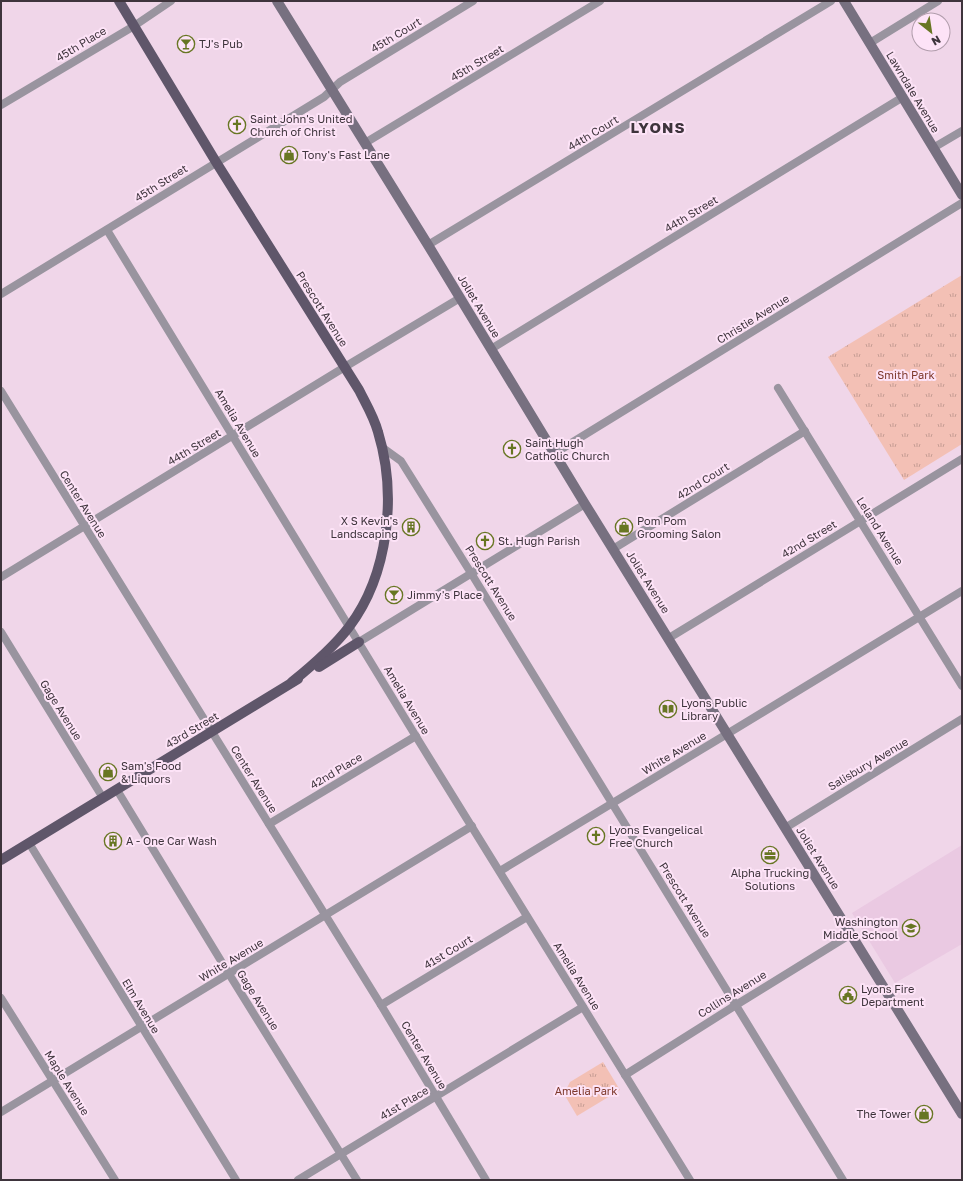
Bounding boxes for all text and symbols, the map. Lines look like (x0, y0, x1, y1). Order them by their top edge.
north arrow (911, 12, 951, 52)
street label: 45th Court (368, 14, 423, 55)
street label: 45th Place (53, 23, 108, 64)
text: N (929, 33, 943, 49)
bar icon: TJ's Pub (176, 34, 196, 54)
place label: TJ's Pub (199, 37, 243, 50)
street label: 45th Street (448, 42, 506, 83)
street label: Lawndale Avenue (884, 49, 943, 135)
place label: Saint John's United Church of Christ (250, 112, 352, 138)
street label: 44th Court (565, 112, 621, 153)
church icon: Saint John's United Church of Christ (227, 115, 247, 135)
district label: LYONS (630, 118, 686, 136)
shop icon: Tony's Fast Lane (279, 145, 299, 165)
place label: Tony's Fast Lane (302, 148, 390, 161)
street label: 45th Street (132, 161, 189, 204)
street label: 44th Street (662, 193, 720, 235)
street label: Prescott Avenue (294, 269, 351, 349)
street label: Joliet Avenue (455, 272, 503, 340)
street label: Christie Avenue (714, 291, 791, 346)
park label: Smith Park (877, 368, 935, 381)
street label: Amelia Avenue (213, 386, 264, 459)
street label: 44th Street (165, 426, 223, 468)
place label: Saint Hugh Catholic Church (525, 436, 609, 462)
church icon: Saint Hugh Catholic Church (502, 439, 522, 459)
street label: 42nd Court (674, 459, 731, 502)
street label: Center Avenue (57, 468, 109, 540)
street label: Leland Avenue (854, 494, 906, 567)
place label: X S Kevin's Landscaping (331, 514, 398, 540)
place label: Pom Pom Grooming Salon (637, 514, 721, 540)
building icon: X S Kevin's Landscaping (401, 517, 421, 537)
shop icon: Pom Pom Grooming Salon (614, 517, 634, 537)
street label: 42nd Street (779, 517, 839, 560)
church icon: St. Hugh Parish (475, 531, 495, 551)
place label: St. Hugh Parish (498, 534, 580, 547)
street label: Prescott Avenue (463, 543, 520, 623)
street label: Joliet Avenue (624, 548, 673, 616)
bar icon: Jimmy's Place (384, 585, 404, 605)
place label: Jimmy's Place (407, 588, 482, 601)
street label: Amelia Avenue (382, 663, 433, 736)
street label: Gage Avenue (38, 677, 85, 742)
place label: Lyons Public Library (681, 696, 747, 722)
library icon: Lyons Public Library (658, 699, 678, 719)
street label: 43rd Street (163, 709, 221, 750)
street label: White Avenue (639, 728, 708, 777)
street label: Salisbury Avenue (825, 734, 910, 793)
street label: Center Avenue (228, 743, 280, 815)
street label: 42nd Place (307, 750, 364, 791)
place label: Sam's Food & Liquors (121, 759, 181, 785)
shop icon: Sam's Food & Liquors (98, 762, 118, 782)
place label: Lyons Evangelical Free Church (609, 823, 704, 849)
street label: Joliet Avenue (794, 824, 843, 892)
church icon: Lyons Evangelical Free Church (586, 826, 606, 846)
building icon: A - One Car Wash (103, 831, 123, 851)
place label: A - One Car Wash (126, 834, 217, 847)
office icon: Alpha Trucking Solutions (760, 845, 780, 865)
street label: Prescott Avenue (657, 860, 714, 940)
place label: Alpha Trucking Solutions (731, 866, 809, 892)
place label: Washington Middle School (823, 915, 898, 941)
school or university icon: Washington Middle School (901, 918, 921, 938)
street label: 41st Court (421, 932, 475, 971)
street label: White Avenue (196, 935, 265, 984)
street label: Amelia Avenue (551, 939, 604, 1012)
street label: Gage Avenue (235, 967, 282, 1032)
street label: Collins Avenue (695, 967, 768, 1020)
street label: Elm Avenue (120, 976, 163, 1035)
place label: Lyons Fire Department (861, 982, 924, 1008)
public building icon: Lyons Fire Department (838, 985, 858, 1005)
street label: Center Avenue (399, 1018, 450, 1091)
street label: Maple Avenue (42, 1048, 92, 1117)
street label: 41st Place (377, 1083, 430, 1122)
park label: Amelia Park (555, 1084, 617, 1097)
shop icon: The Tower (914, 1104, 934, 1124)
place label: The Tower (856, 1107, 912, 1120)

